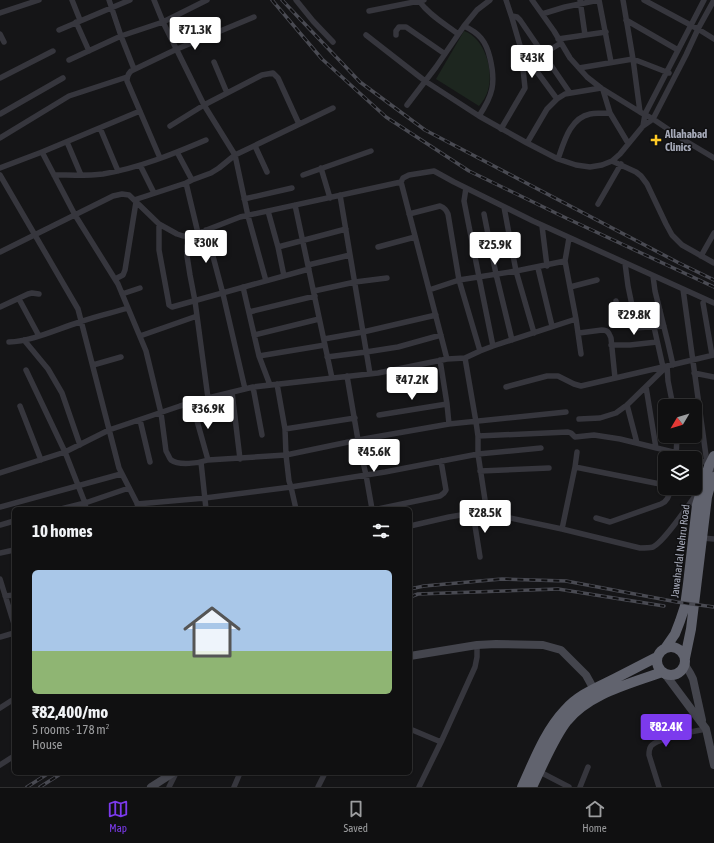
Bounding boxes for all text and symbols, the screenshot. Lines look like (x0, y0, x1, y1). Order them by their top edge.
pin: ₹71.3K (162, 17, 228, 51)
text: ₹71.3K (179, 22, 211, 37)
pin: ₹43K (508, 45, 556, 79)
text: ₹43K (520, 50, 544, 65)
place label: Allahabad Clinics (664, 128, 707, 153)
marker: Allahabad Clinics (650, 134, 662, 146)
pin: ₹30K (182, 230, 230, 264)
pin: ₹25.9K (462, 232, 528, 266)
text: ₹30K (194, 235, 218, 250)
text: ₹25.9K (479, 237, 511, 252)
pin: ₹29.8K (601, 302, 667, 336)
text: ₹29.8K (618, 307, 650, 322)
pin: ₹47.2K (379, 367, 445, 401)
text: ₹47.2K (396, 372, 428, 387)
pin: ₹36.9K (175, 396, 241, 430)
north arrow (658, 399, 702, 443)
map controls (658, 399, 702, 495)
text: ₹36.9K (192, 401, 224, 416)
pin: ₹45.6K (341, 439, 407, 473)
text: ₹45.6K (358, 444, 390, 459)
button: layers (658, 451, 702, 495)
pin: ₹28.5K (452, 500, 518, 534)
street label: Jawaharlal Nehru Road (668, 503, 692, 599)
text: ₹28.5K (469, 505, 501, 520)
icon: filters (370, 520, 392, 542)
text: 10 homes (32, 521, 93, 541)
icon: home (176, 596, 248, 668)
text: ₹82,400/mo (32, 702, 108, 722)
pin: ₹82.4K (633, 714, 699, 748)
text: ₹82.4K (650, 719, 682, 734)
text: 5 rooms · 178 m² (32, 722, 109, 737)
text: House (32, 737, 62, 752)
tab: Map (107, 798, 129, 834)
tab: Saved (344, 798, 368, 834)
tab: Home (582, 798, 607, 834)

